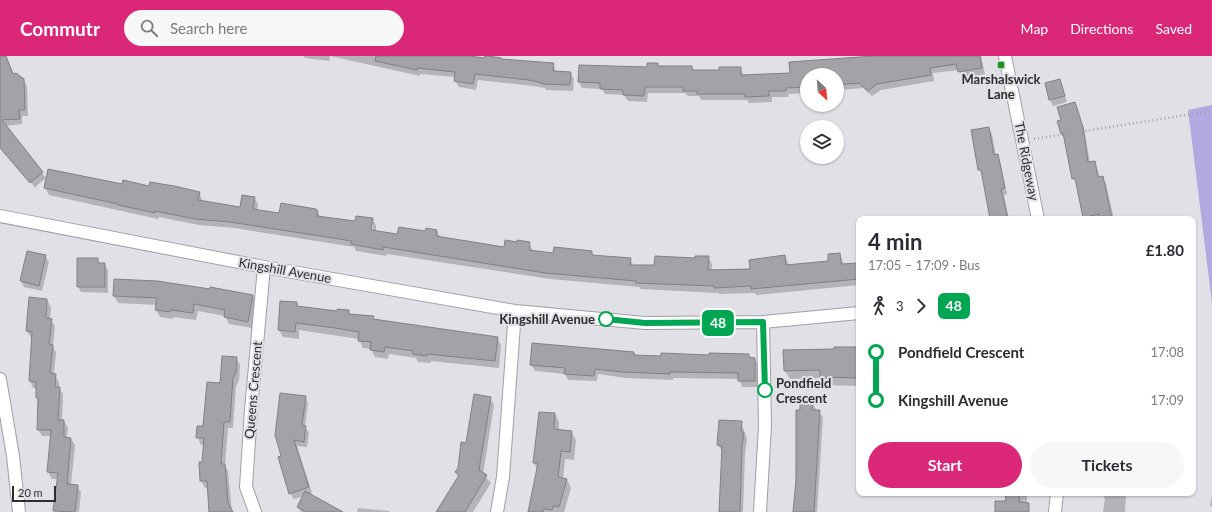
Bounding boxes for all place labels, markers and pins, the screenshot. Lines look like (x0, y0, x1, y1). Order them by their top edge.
marker: Marshalswick Lane (996, 60, 1006, 70)
place label: Marshalswick Lane (961, 71, 1041, 102)
place label: Kingshill Avenue (499, 311, 595, 327)
marker: Kingshill Avenue (598, 311, 614, 327)
place label: Pondfield Crescent (776, 375, 831, 406)
marker: Pondfield Crescent (757, 382, 773, 398)

